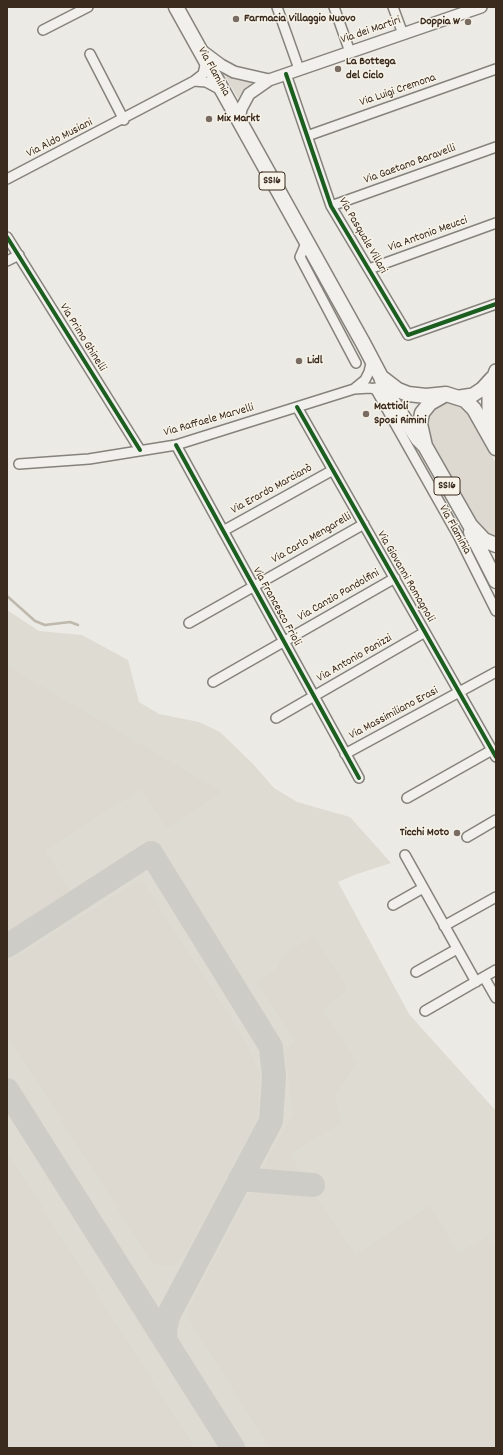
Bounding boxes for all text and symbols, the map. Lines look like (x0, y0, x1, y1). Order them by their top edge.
place label: Farmacia Villaggio Nuovo (244, 12, 356, 26)
marker: Farmacia Villaggio Nuovo (231, 14, 241, 24)
street label: Via dei Martiri (339, 14, 403, 48)
place label: Doppia W (420, 15, 460, 29)
marker: Doppia W (463, 17, 473, 27)
street label: Via Flaminia (194, 45, 232, 99)
place label: La Bottega del Ciclo (346, 55, 395, 83)
marker: La Bottega del Ciclo (333, 64, 343, 74)
street label: Via Luigi Cremona (358, 71, 438, 111)
place label: Mix Markt (217, 112, 260, 126)
marker: Mix Markt (204, 114, 214, 124)
street label: Via Aldo Musiani (25, 116, 95, 162)
street label: Via Gaetano Baravelli (362, 142, 458, 188)
road number: SS16 (259, 172, 285, 190)
street label: Via Pasquale Villari (334, 195, 390, 277)
street label: Via Antonio Meucci (386, 214, 470, 256)
street label: Via Primo Ghinelli (55, 301, 109, 375)
place label: Lidl (307, 354, 323, 368)
marker: Lidl (294, 356, 304, 366)
place label: Mattioli Sposi Rimini (374, 400, 426, 428)
street label: Via Raffaele Marvelli (162, 401, 256, 441)
marker: Mattioli Sposi Rimini (361, 409, 371, 419)
street label: Via Erardo Marcianò (229, 462, 315, 518)
road number: SS16 (434, 477, 460, 495)
street label: Via Flaminia (435, 503, 473, 557)
street label: Via Carlo Mengarelli (270, 510, 354, 568)
street label: Via Giovanni Romagnoli (373, 529, 437, 625)
street label: Via Francesco Frioli (248, 565, 304, 649)
street label: Via Canzio Pandolfini (296, 567, 382, 625)
street label: Via Antonio Panizzi (315, 632, 395, 686)
street label: Via Massimiliano Erasi (347, 684, 441, 744)
place label: Ticchi Moto (400, 826, 449, 840)
marker: Ticchi Moto (452, 828, 462, 838)

